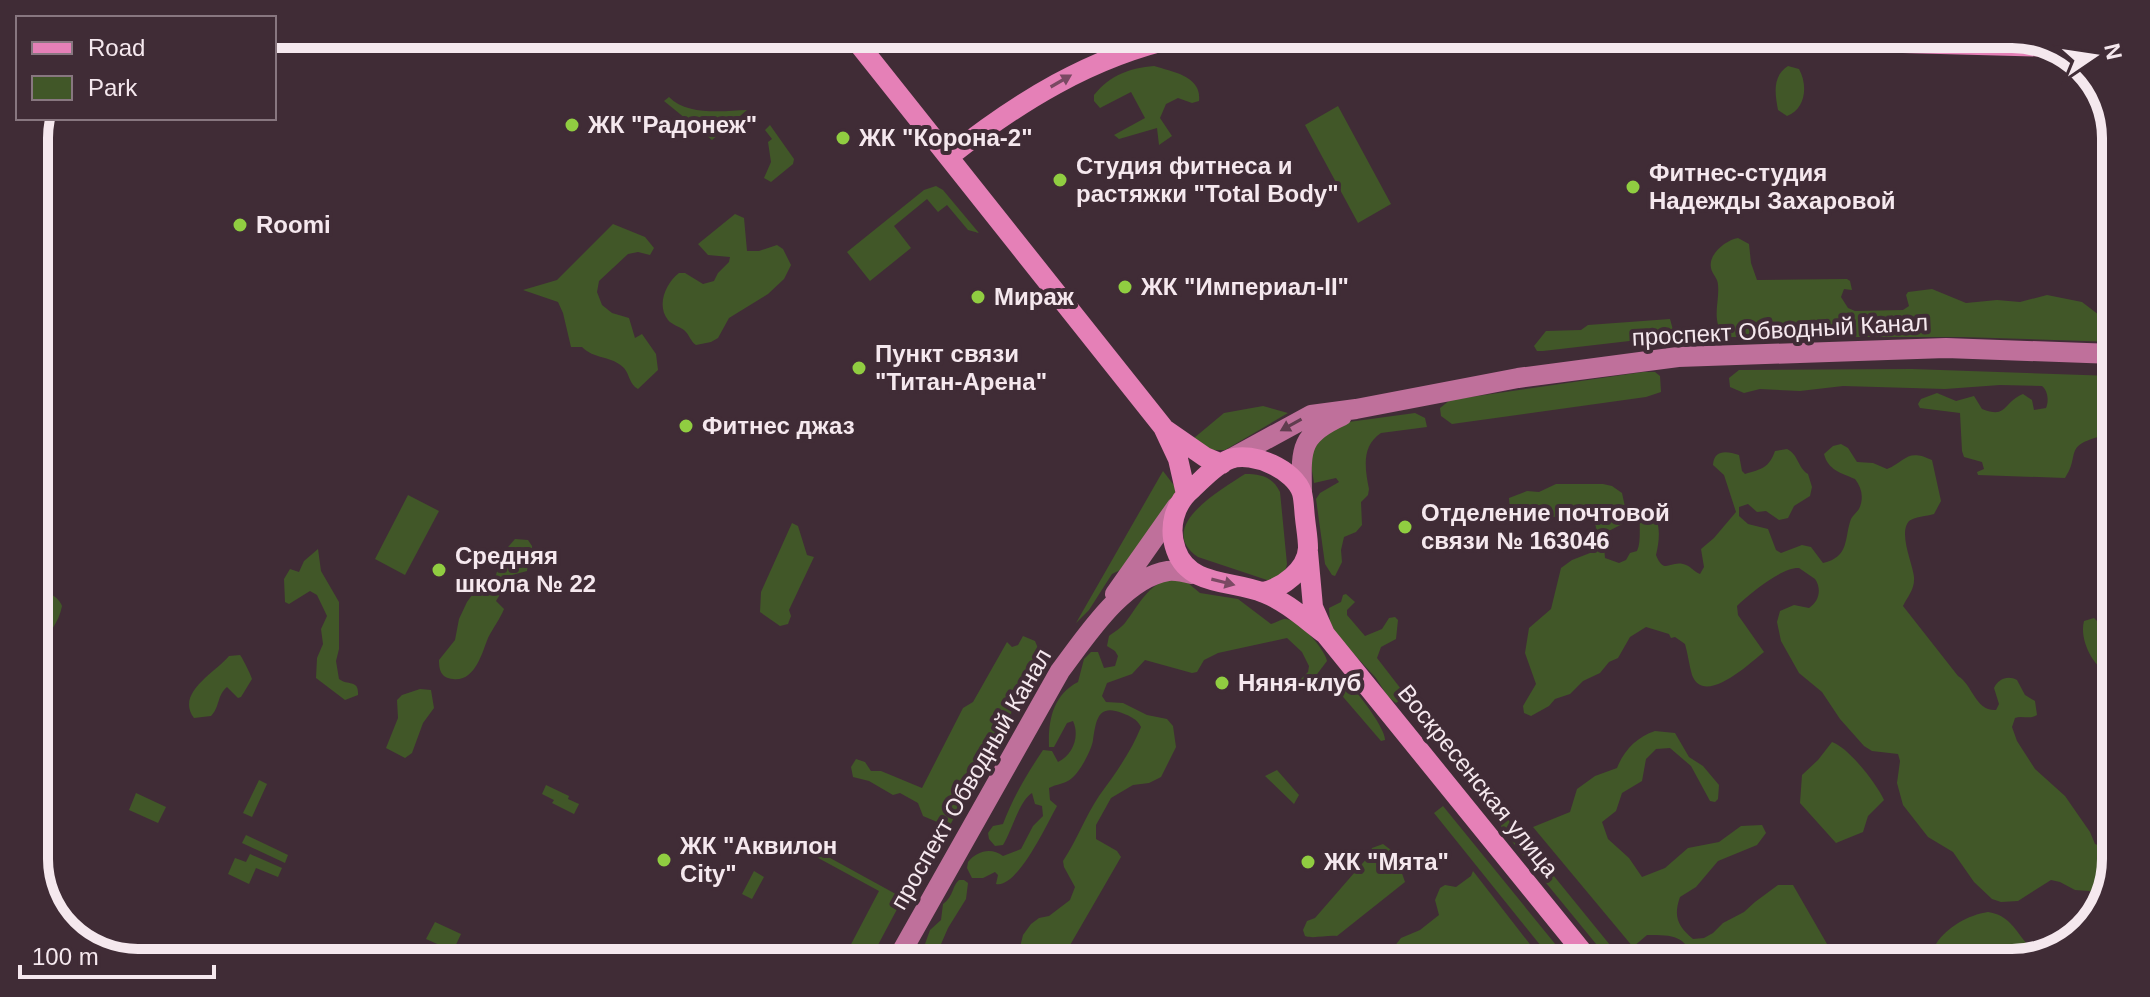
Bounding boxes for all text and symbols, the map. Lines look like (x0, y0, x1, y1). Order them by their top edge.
legend (16, 16, 276, 120)
north arrow (2054, 16, 2134, 96)
text: Road (88, 34, 145, 61)
text: N (2099, 41, 2127, 62)
text: Park (88, 74, 138, 101)
one-way arrow (1050, 74, 1072, 88)
place label: ЖК "Радонеж" (587, 111, 757, 138)
marker: ЖК "Радонеж" (563, 116, 581, 134)
place label: ЖК "Корона-2" (858, 124, 1033, 151)
marker: ЖК "Корона-2" (834, 129, 852, 147)
place label: Студия фитнеса и растяжки "Total Body" (1076, 152, 1339, 207)
place label: Фитнес-студия Надежды Захаровой (1649, 159, 1896, 214)
marker: Студия фитнеса и растяжки "Total Body" (1051, 171, 1069, 189)
marker: Фитнес-студия Надежды Захаровой (1624, 178, 1642, 196)
place label: Roomi (256, 211, 331, 238)
marker: Roomi (231, 216, 249, 234)
place label: ЖК "Империал-II" (1140, 273, 1349, 300)
marker: ЖК "Империал-II" (1116, 278, 1134, 296)
place label: Мираж (994, 283, 1075, 310)
marker: Мираж (969, 288, 987, 306)
street label: проспект Обводный Канал (1631, 308, 1929, 351)
place label: Пункт связи "Титан-Арена" (875, 340, 1047, 395)
marker: Пункт связи "Титан-Арена" (850, 359, 868, 377)
place label: Фитнес джаз (702, 412, 855, 439)
marker: Фитнес джаз (677, 417, 695, 435)
one-way arrow (1280, 418, 1303, 432)
place label: Отделение почтовой связи № 163046 (1421, 499, 1670, 554)
marker: Отделение почтовой связи № 163046 (1396, 518, 1414, 536)
place label: Средняя школа № 22 (455, 542, 596, 597)
marker: Средняя школа № 22 (430, 561, 448, 579)
one-way arrow (1210, 576, 1235, 588)
street label: проспект Обводный Канал (885, 644, 1056, 914)
place label: Няня-клуб (1238, 669, 1361, 696)
marker: Няня-клуб (1213, 674, 1231, 692)
street label: Воскресенская улица (1393, 679, 1565, 883)
place label: ЖК "Аквилон City" (679, 832, 837, 887)
place label: ЖК "Мята" (1323, 848, 1449, 875)
marker: ЖК "Аквилон City" (655, 851, 673, 869)
marker: ЖК "Мята" (1299, 853, 1317, 871)
scale bar (20, 929, 214, 979)
text: 100 m (32, 943, 99, 970)

